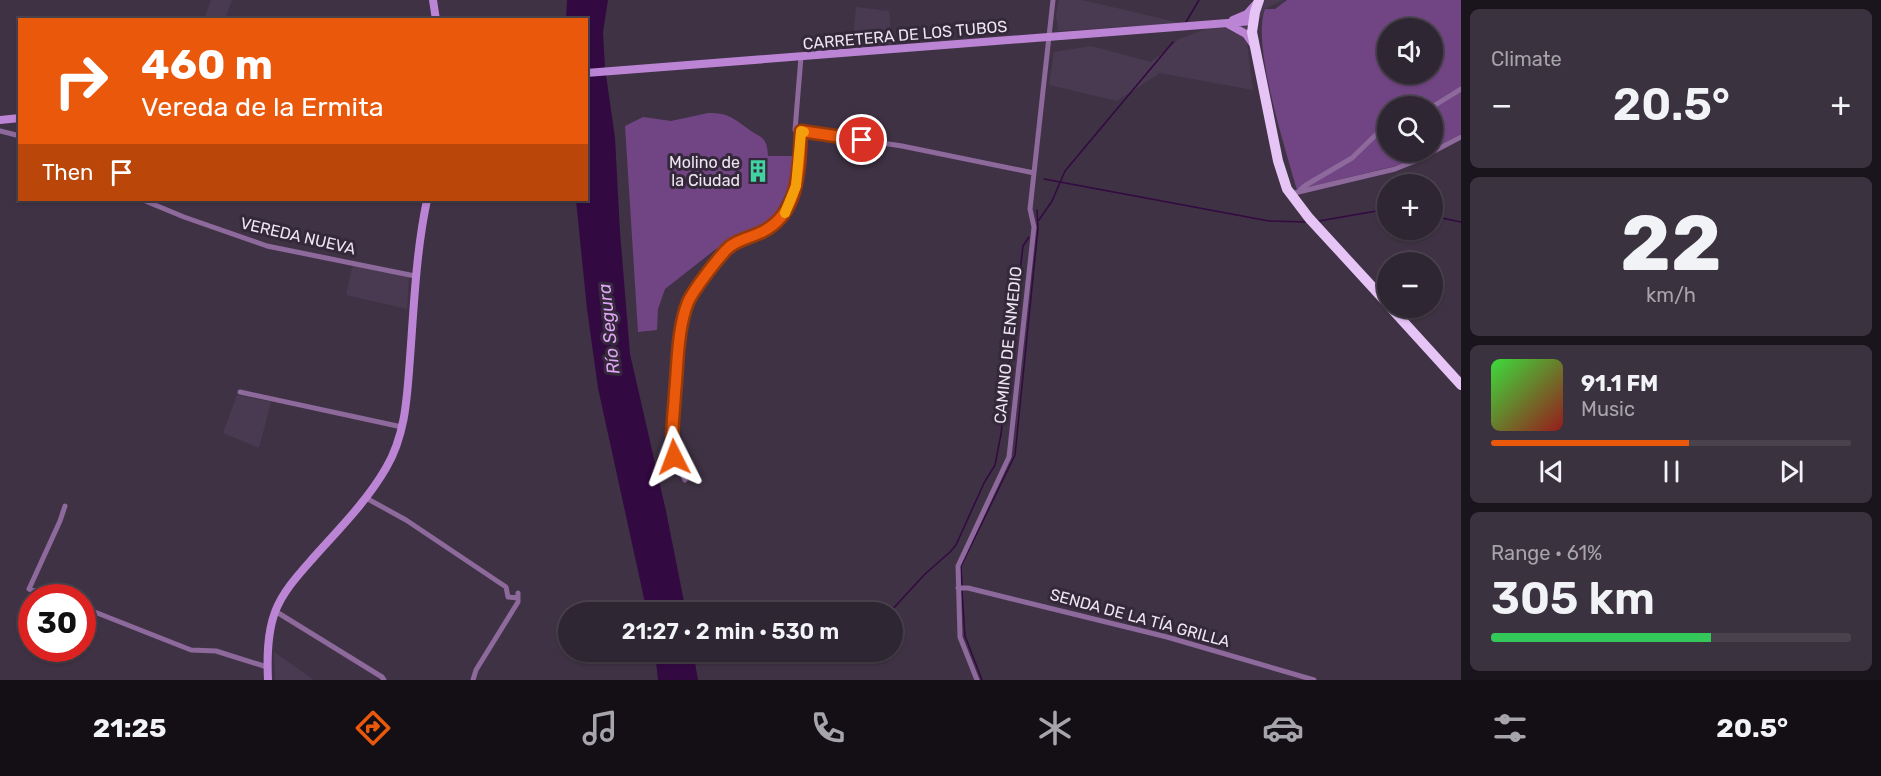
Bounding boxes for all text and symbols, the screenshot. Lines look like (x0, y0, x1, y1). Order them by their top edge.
street label: CARRETERA DE LOS TUBOS (802, 17, 1008, 53)
map controls (1377, 18, 1443, 318)
button: sound (1377, 18, 1443, 84)
text: 460 m (141, 40, 273, 90)
icon: right (42, 42, 120, 120)
text: Climate (1491, 47, 1562, 71)
text: 20.5° (1613, 78, 1730, 131)
text: − (1491, 85, 1512, 124)
text: + (1830, 85, 1851, 124)
text: Vereda de la Ermita (141, 91, 384, 123)
button: search (1377, 96, 1443, 162)
pin (836, 114, 887, 165)
icon: arrive (845, 123, 878, 156)
place label: Molino de la Ciudad (669, 153, 740, 190)
icon: arrive (105, 156, 138, 189)
building icon: Molino de la Ciudad (745, 158, 771, 184)
text: Then (42, 159, 93, 186)
button: + (1377, 174, 1443, 240)
text: 22 (1620, 197, 1722, 290)
street label: VEREDA NUEVA (239, 214, 358, 259)
button: − (1377, 252, 1443, 318)
street label: CAMINO DE ENMEDIO (990, 265, 1026, 425)
water label: Río Segura (593, 282, 625, 375)
text: km/h (1646, 283, 1696, 307)
text: 91.1 FM (1581, 370, 1658, 397)
text: Music (1581, 397, 1635, 421)
position arrow (642, 425, 706, 489)
icon: previous (1535, 455, 1568, 488)
icon: pause (1655, 455, 1688, 488)
icon: next (1775, 455, 1808, 488)
text: Range · 61% (1491, 541, 1602, 565)
text: 305 km (1491, 572, 1655, 625)
speed limit sign: 30 (18, 584, 96, 662)
street label: SENDA DE LA TÍA GRILLA (1048, 585, 1232, 651)
text: 21:27 · 2 min · 530 m (622, 618, 839, 645)
icon: directions (352, 707, 394, 749)
icon: music (579, 707, 621, 749)
icon: phone (807, 707, 849, 749)
icon: climate (1034, 707, 1076, 749)
icon: car (1262, 707, 1304, 749)
icon: filters (1489, 707, 1531, 749)
text: 21:25 (93, 712, 167, 744)
text: 20.5° (1716, 712, 1788, 744)

